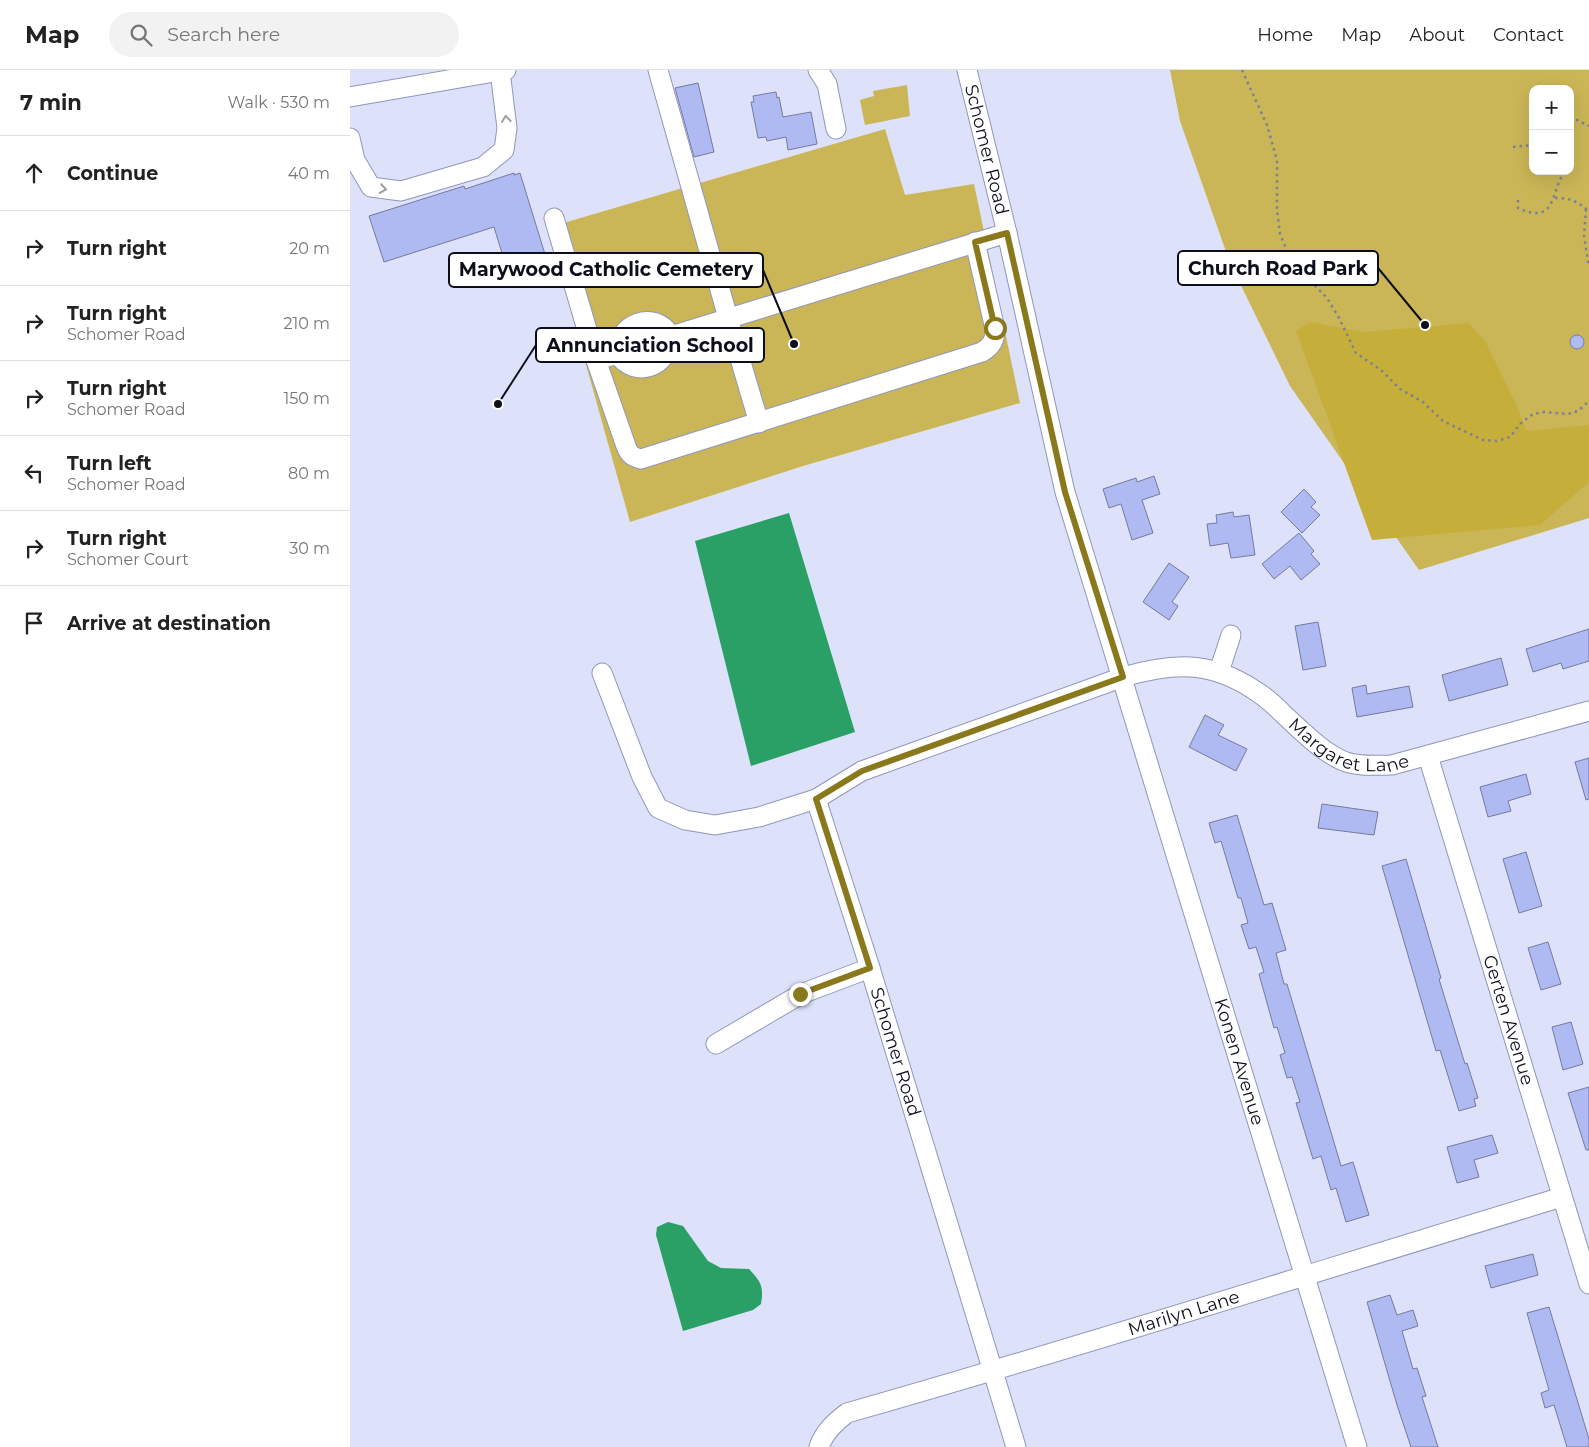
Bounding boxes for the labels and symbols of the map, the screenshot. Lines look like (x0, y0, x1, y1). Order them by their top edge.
street label: Schomer Road (960, 82, 1013, 217)
one-way arrow (501, 114, 512, 122)
one-way arrow (379, 183, 388, 193)
callout: Church Road Park (1178, 251, 1378, 285)
callout: Marywood Catholic Cemetery (449, 253, 763, 287)
text: Church Road Park (1188, 257, 1369, 280)
text: Marywood Catholic Cemetery (459, 258, 754, 281)
route start (984, 317, 1007, 340)
callout: Annunciation School (536, 328, 764, 362)
text: Annunciation School (545, 334, 754, 357)
street label: Margaret Lane (1284, 713, 1412, 777)
street label: Gerten Avenue (1478, 952, 1539, 1088)
route end (789, 983, 812, 1006)
street label: Schomer Road (866, 985, 926, 1119)
street label: Konen Avenue (1209, 996, 1269, 1128)
street label: Marilyn Lane (1125, 1286, 1242, 1340)

